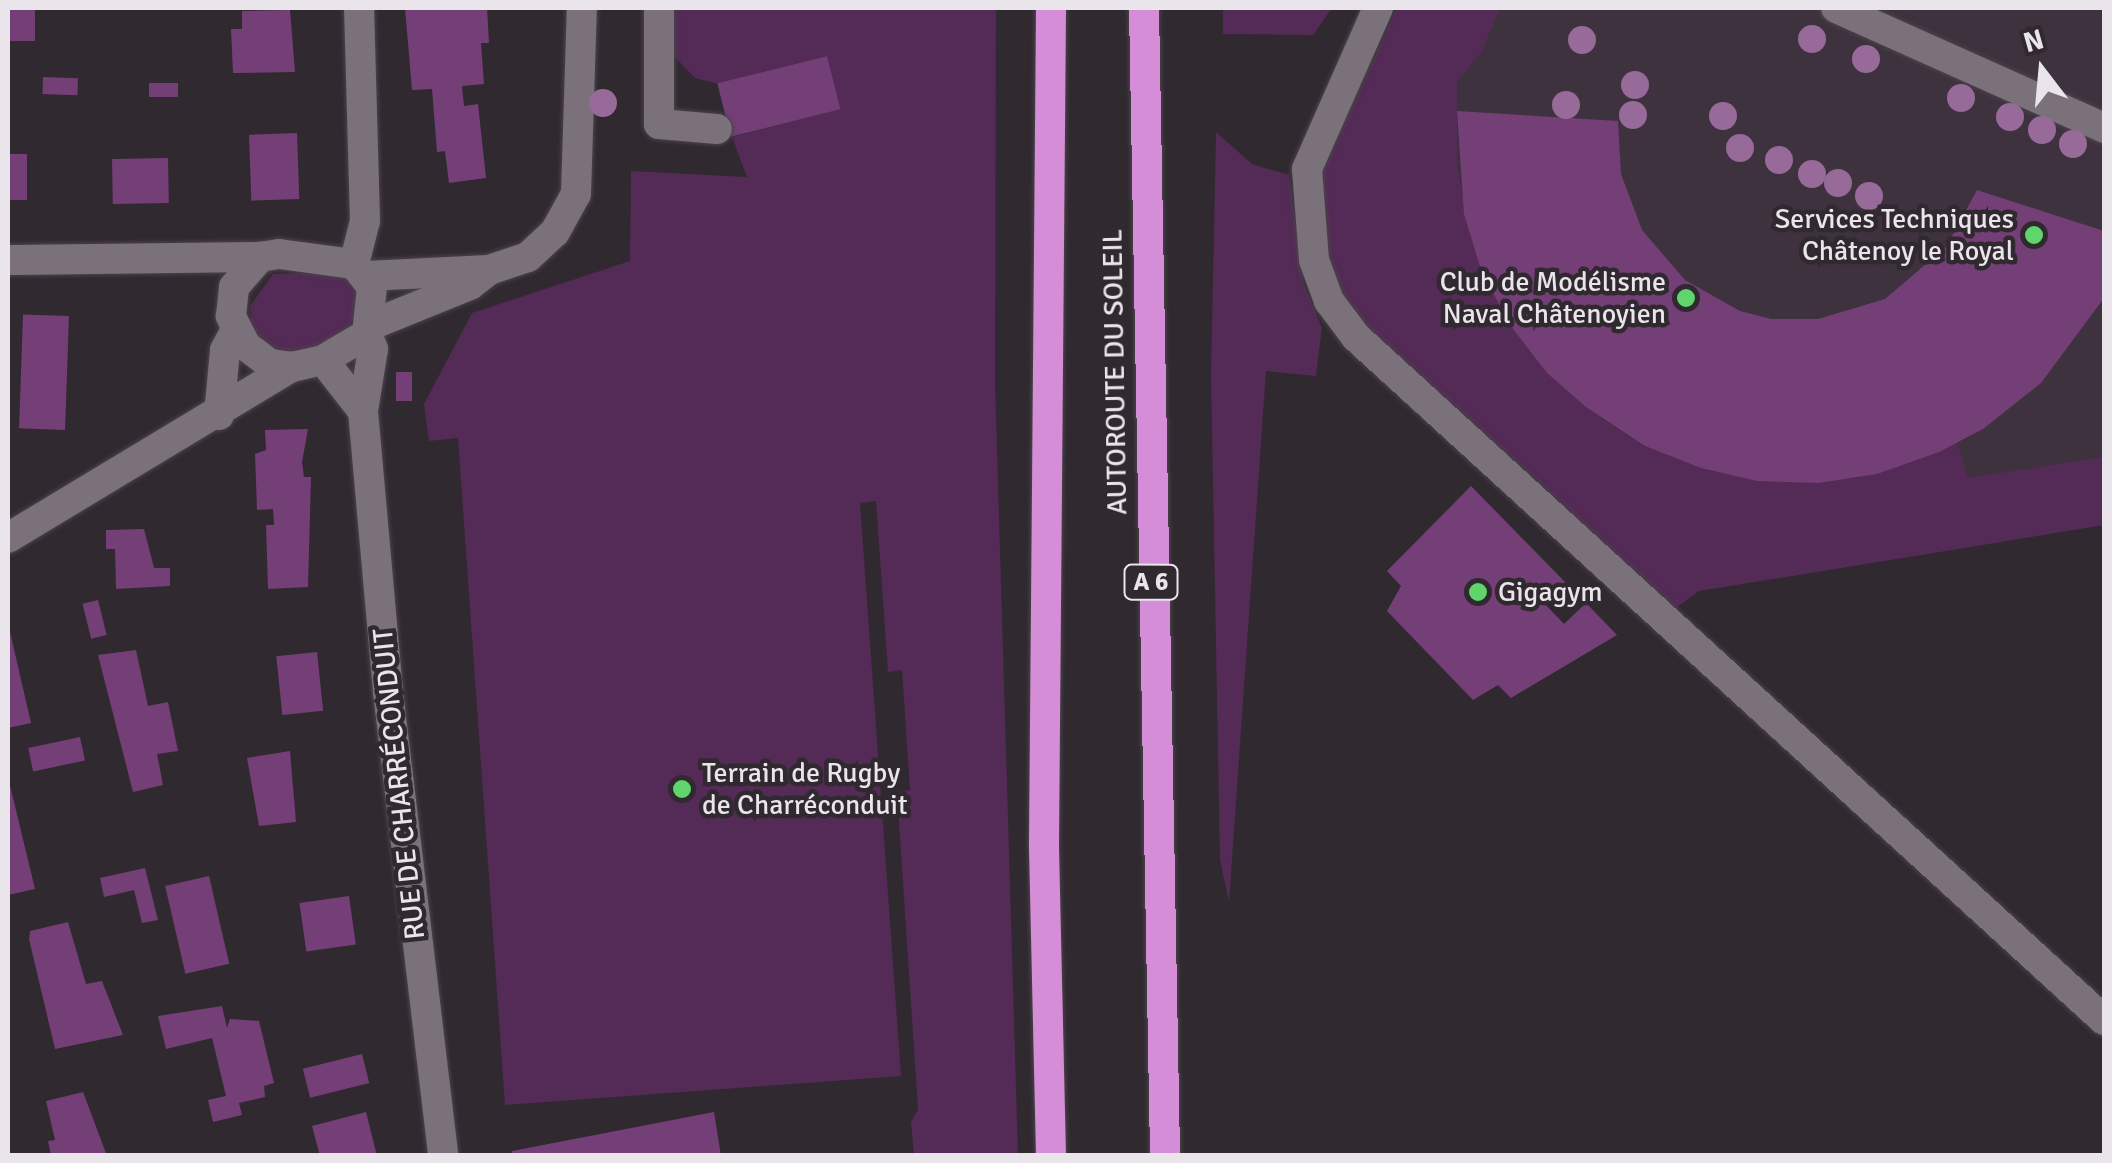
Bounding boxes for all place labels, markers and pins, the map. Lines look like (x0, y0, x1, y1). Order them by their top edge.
place label: Services Techniques Châtenoy le Royal (1775, 202, 2014, 268)
marker: Services Techniques Châtenoy le Royal (2023, 224, 2045, 246)
place label: Club de Modélisme Naval Châtenoyien (1440, 265, 1666, 331)
marker: Club de Modélisme Naval Châtenoyien (1675, 287, 1697, 309)
place label: Gigagym (1498, 575, 1603, 609)
marker: Gigagym (1467, 581, 1489, 603)
place label: Terrain de Rugby de Charréconduit (702, 756, 908, 822)
marker: Terrain de Rugby de Charréconduit (671, 778, 693, 800)

